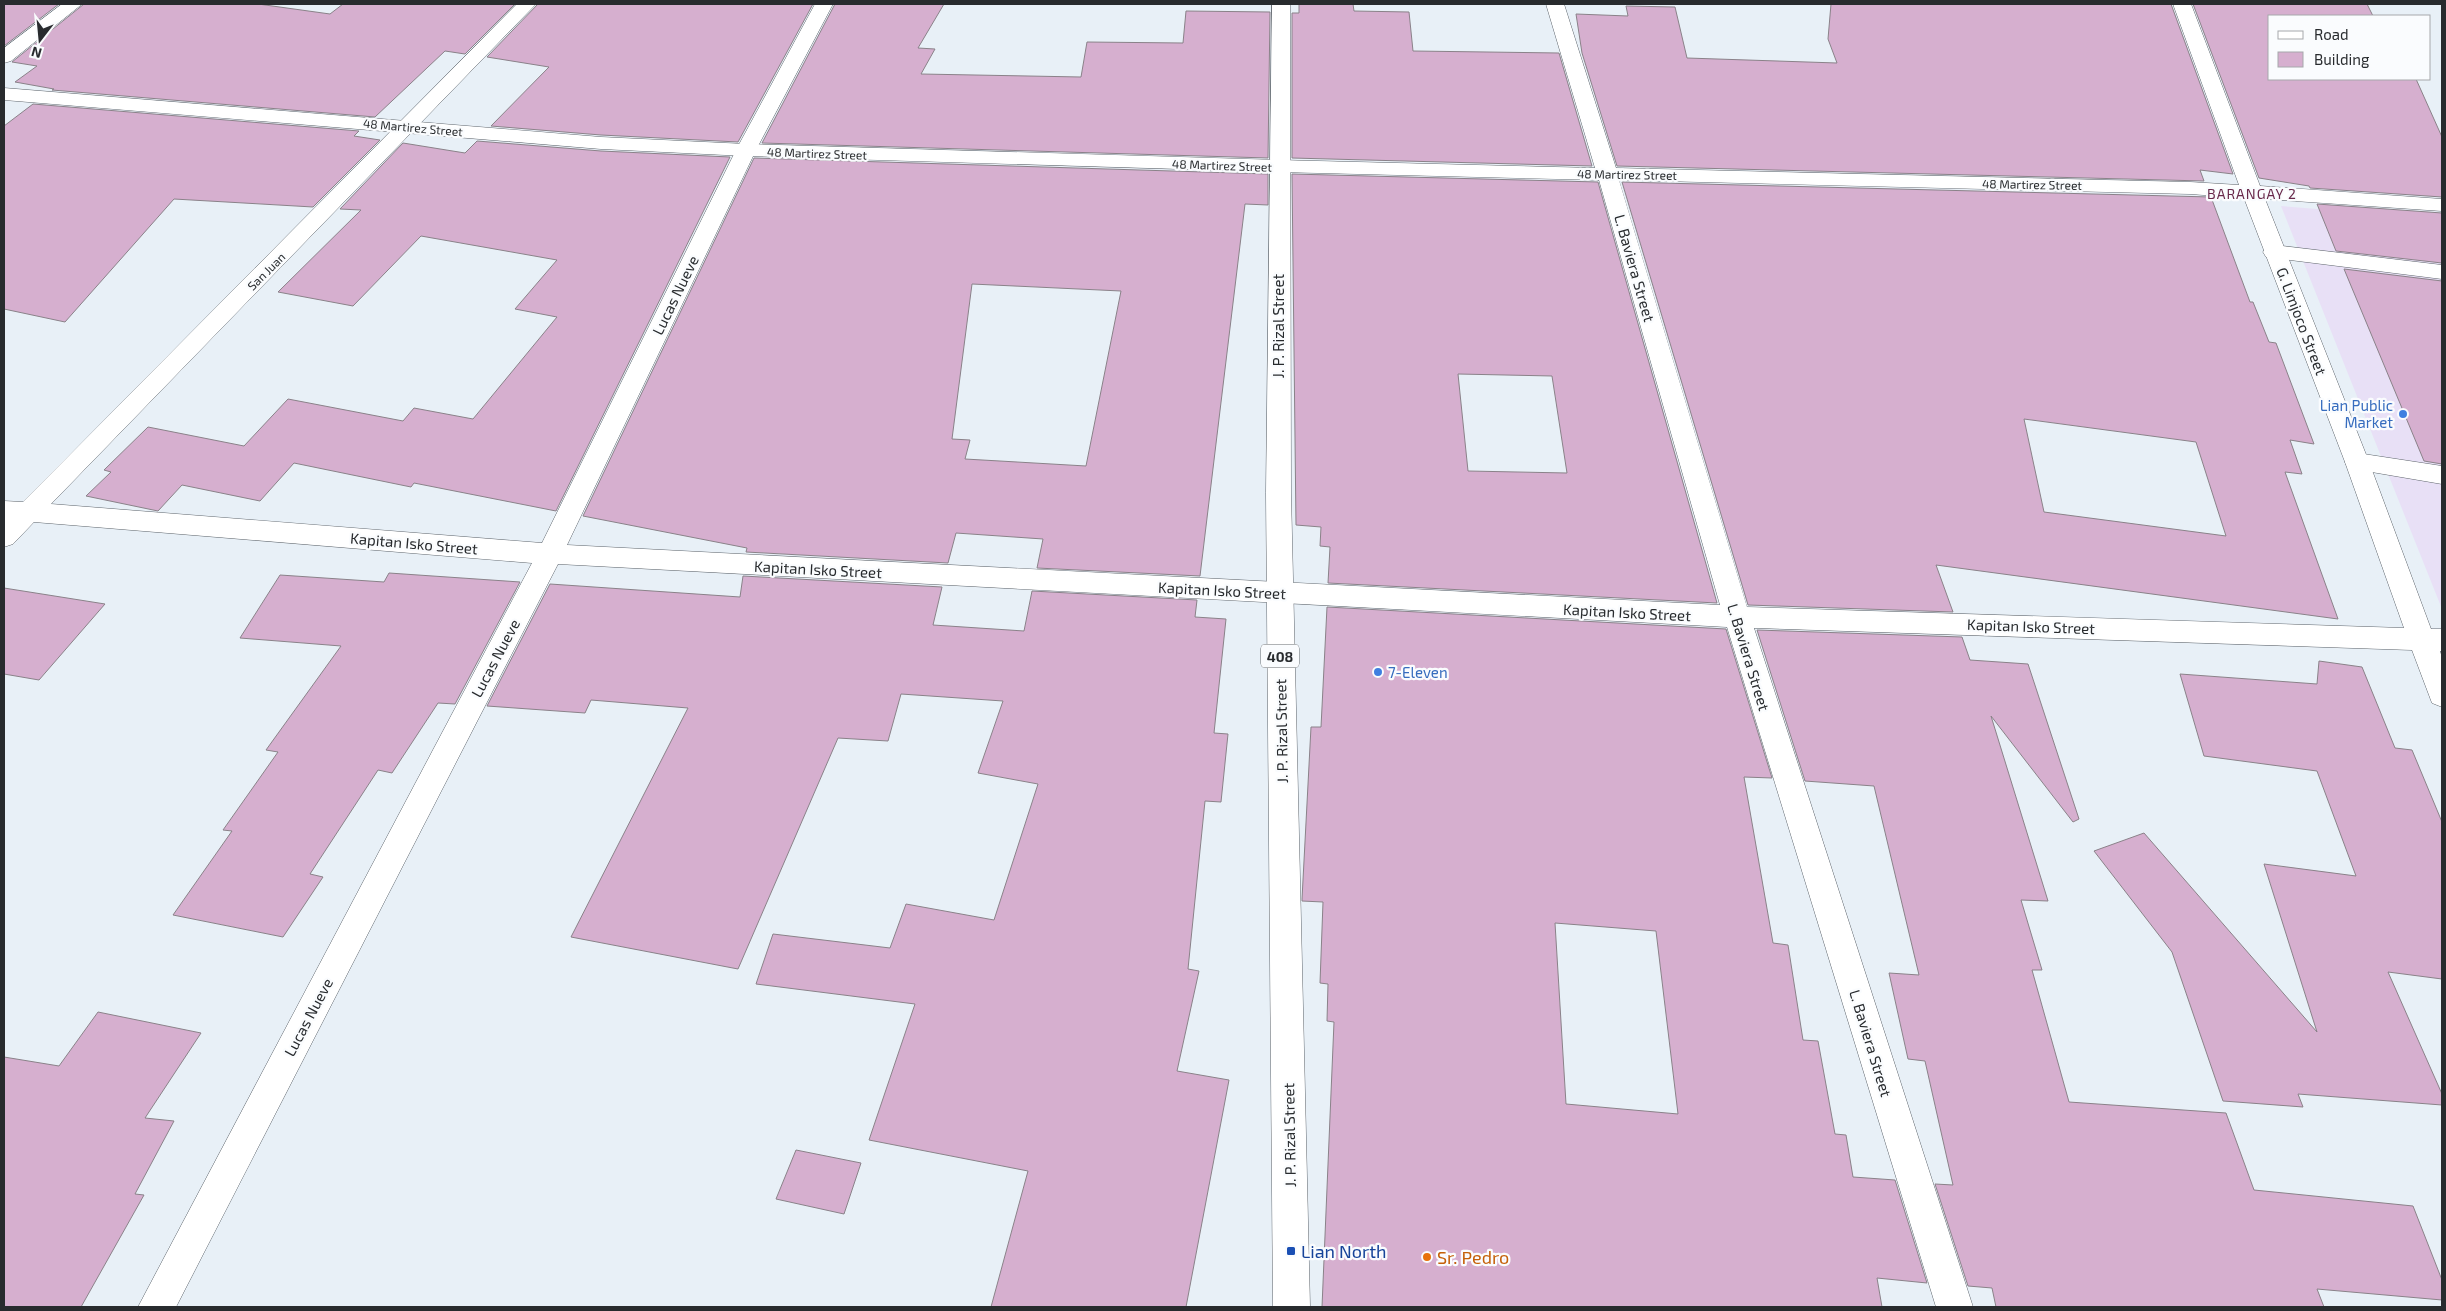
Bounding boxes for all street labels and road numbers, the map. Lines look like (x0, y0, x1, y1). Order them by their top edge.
street label: 48 Martirez Street (363, 116, 464, 138)
street label: 48 Martirez Street (767, 144, 868, 162)
street label: 48 Martirez Street (1172, 156, 1273, 174)
street label: 48 Martirez Street (1577, 166, 1678, 182)
street label: 48 Martirez Street (1982, 176, 2083, 192)
street label: L. Baviera Street (1611, 212, 1659, 324)
street label: San Juan (244, 249, 288, 293)
street label: Lucas Nueve (648, 252, 702, 338)
street label: G. Limjoco Street (2272, 265, 2331, 378)
street label: J. P. Rizal Street (1269, 274, 1287, 378)
street label: Kapitan Isko Street (349, 528, 479, 558)
street label: Kapitan Isko Street (754, 557, 883, 581)
street label: Kapitan Isko Street (1158, 578, 1287, 602)
street label: Kapitan Isko Street (1563, 600, 1692, 624)
street label: L. Baviera Street (1724, 601, 1774, 713)
street label: Kapitan Isko Street (1967, 615, 2096, 637)
street label: Lucas Nueve (467, 616, 523, 700)
road number: 408 (1261, 644, 1299, 668)
street label: J. P. Rizal Street (1271, 678, 1291, 783)
street label: Lucas Nueve (280, 975, 336, 1059)
street label: L. Baviera Street (1846, 987, 1896, 1099)
street label: J. P. Rizal Street (1279, 1082, 1299, 1187)

